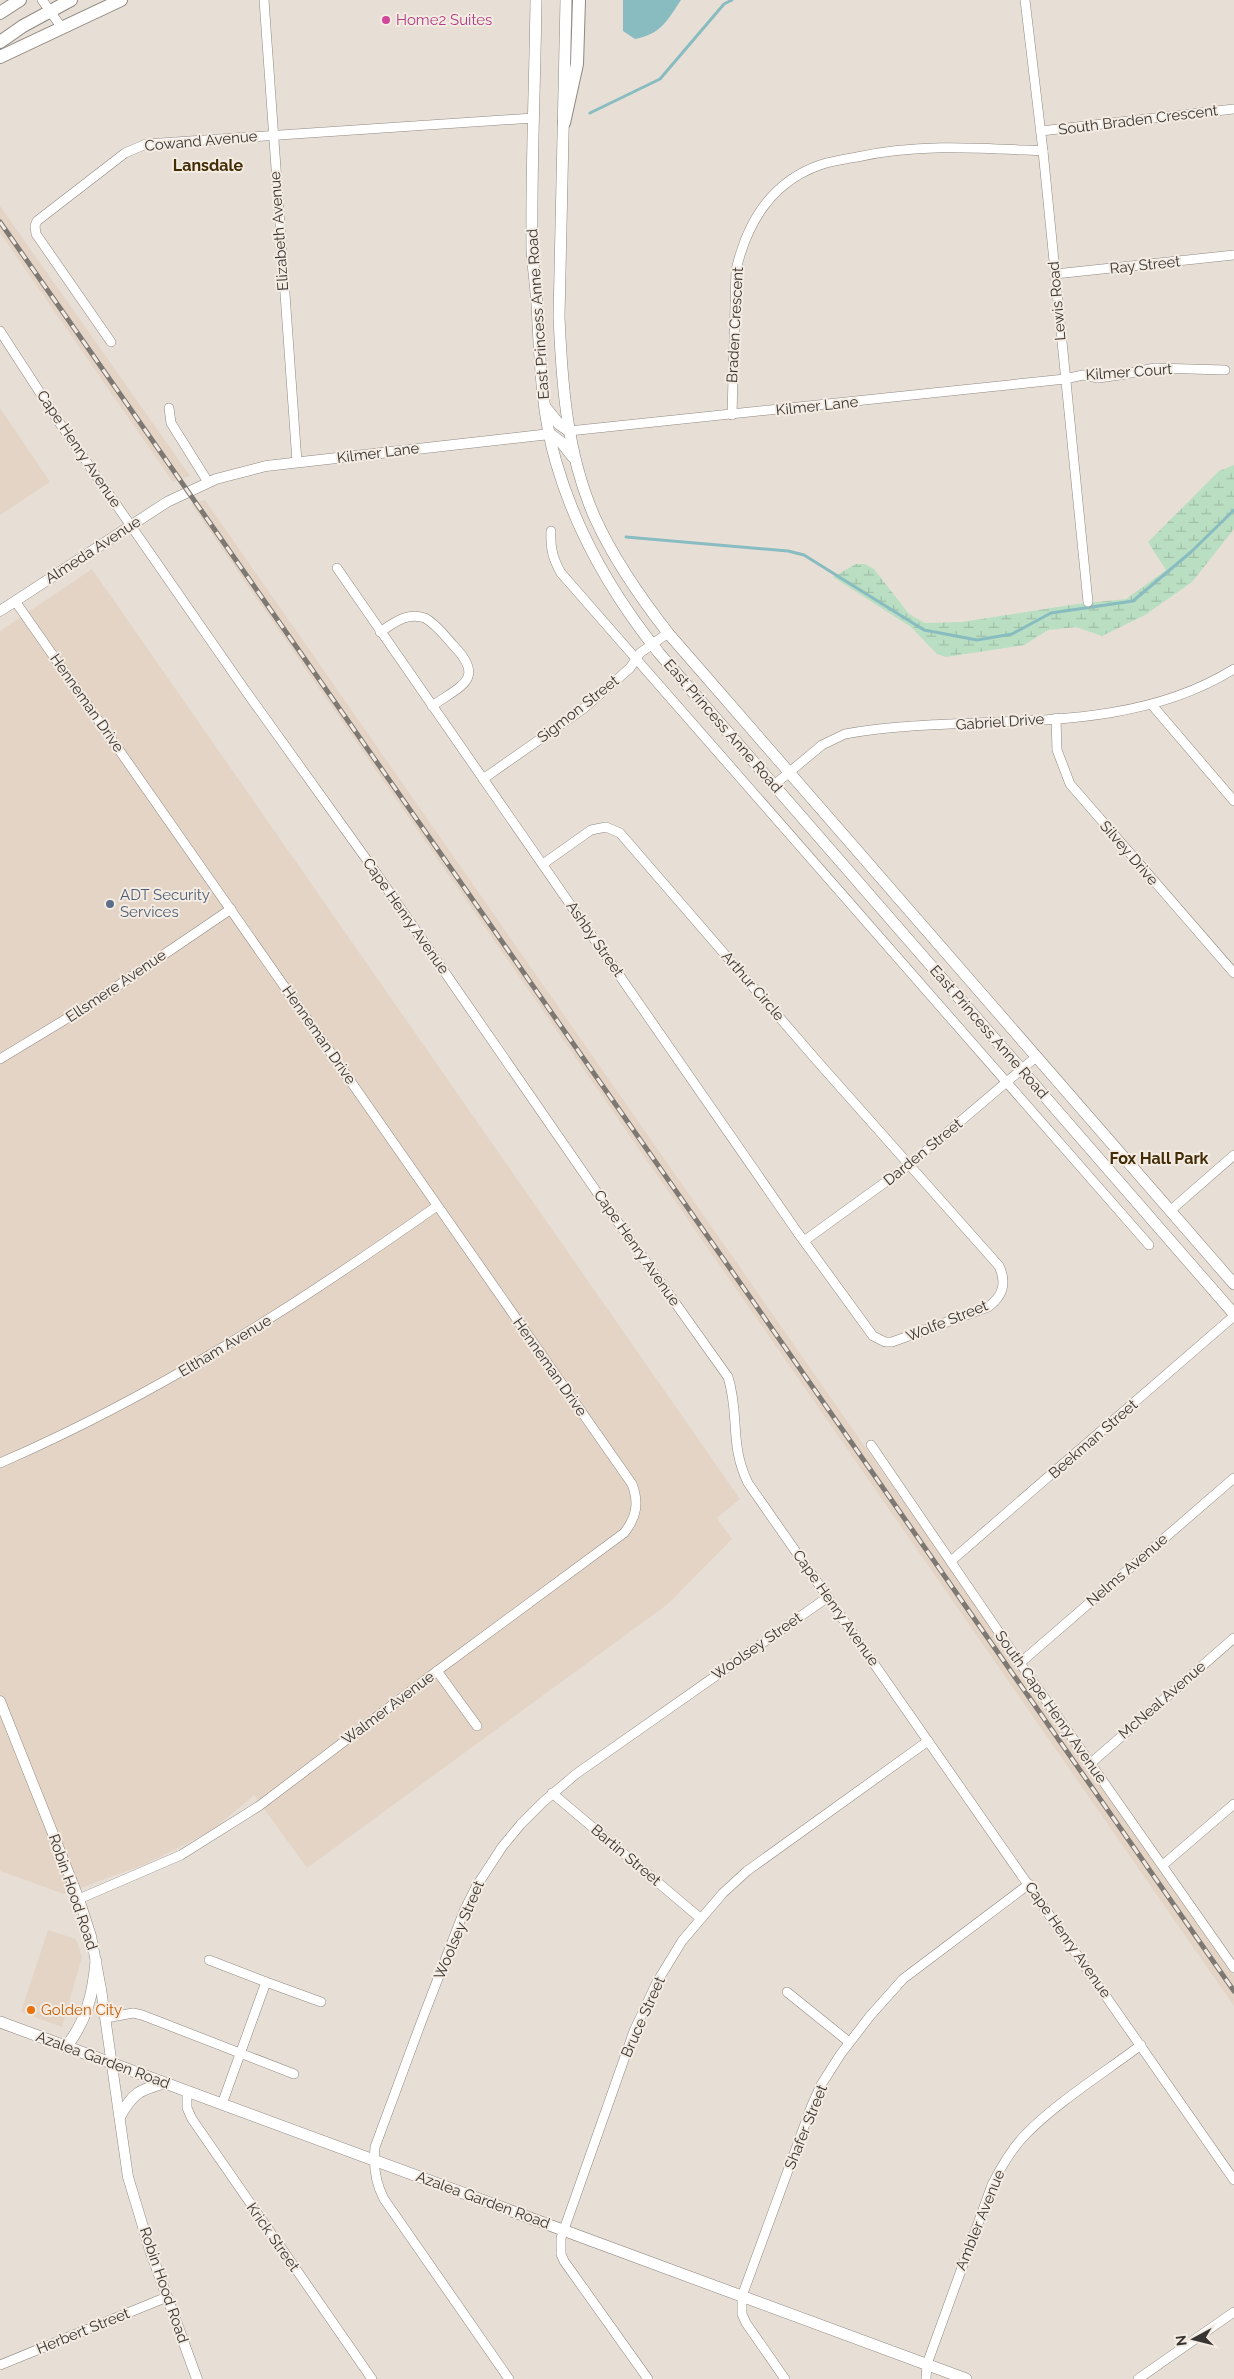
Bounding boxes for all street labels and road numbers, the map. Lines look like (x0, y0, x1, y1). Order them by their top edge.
street label: South Braden Crescent (1057, 101, 1219, 139)
street label: Cowand Avenue (144, 127, 258, 155)
street label: Elizabeth Avenue (266, 170, 292, 291)
street label: East Princess Anne Road (523, 228, 553, 400)
street label: Ray Street (1109, 252, 1181, 278)
street label: Lewis Road (1045, 261, 1069, 341)
street label: Braden Crescent (723, 267, 747, 383)
street label: Kilmer Court (1085, 360, 1173, 384)
street label: Cape Henry Avenue (33, 387, 125, 511)
street label: Kilmer Lane (775, 393, 859, 419)
street label: Kilmer Lane (336, 439, 420, 467)
street label: Almeda Avenue (42, 512, 144, 588)
street label: Henneman Drive (46, 650, 128, 756)
street label: East Princess Anne Road (660, 656, 786, 796)
street label: Sigmon Street (534, 672, 622, 746)
street label: Gabriel Drive (955, 710, 1045, 734)
street label: Silvey Drive (1096, 817, 1162, 889)
street label: Cape Henry Avenue (359, 854, 453, 978)
street label: Ashby Street (562, 898, 628, 980)
street label: Ellsmere Avenue (62, 946, 170, 1026)
street label: Arthur Circle (718, 947, 788, 1025)
street label: East Princess Anne Road (926, 962, 1052, 1102)
street label: Henneman Drive (278, 982, 360, 1088)
street label: Darden Street (880, 1115, 966, 1189)
street label: Cape Henry Avenue (590, 1186, 684, 1310)
street label: Wolfe Street (903, 1296, 991, 1346)
street label: Eltham Avenue (175, 1311, 275, 1381)
street label: Henneman Drive (509, 1314, 591, 1420)
street label: Beekman Street (1045, 1396, 1141, 1482)
street label: Nelms Avenue (1083, 1530, 1171, 1610)
street label: Cape Henry Avenue (789, 1546, 883, 1670)
street label: Woolsey Street (709, 1608, 805, 1684)
street label: South Cape Henry Avenue (991, 1627, 1111, 1787)
street label: McNeal Avenue (1115, 1657, 1209, 1743)
street label: Walmer Avenue (338, 1667, 438, 1748)
street label: Bartin Street (587, 1821, 665, 1889)
street label: Robin Hood Road (45, 1832, 101, 1952)
street label: Woolsey Street (430, 1878, 488, 1982)
street label: Cape Henry Avenue (1021, 1878, 1115, 2002)
street label: Bruce Street (617, 1974, 669, 2060)
street label: Azalea Garden Road (34, 2027, 172, 2093)
street label: Shafer Street (781, 2082, 831, 2172)
street label: Azalea Garden Road (414, 2167, 552, 2233)
street label: Ambler Avenue (952, 2167, 1008, 2273)
street label: Krick Street (243, 2199, 303, 2275)
street label: Robin Hood Road (136, 2225, 192, 2345)
street label: Herbert Street (34, 2304, 132, 2358)

